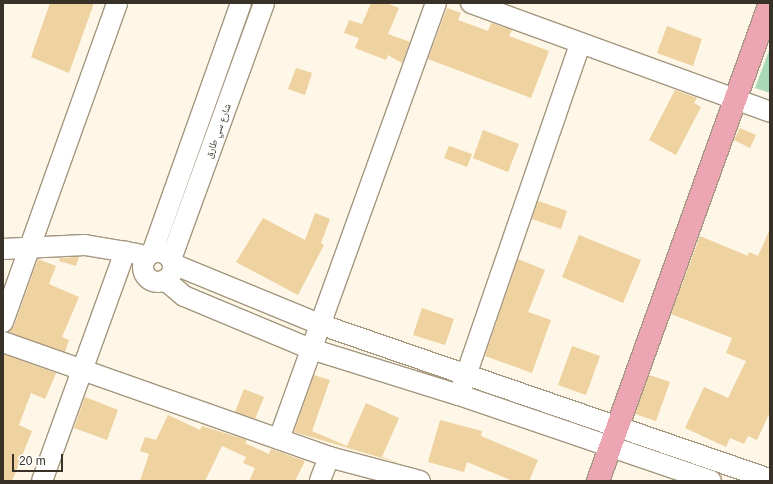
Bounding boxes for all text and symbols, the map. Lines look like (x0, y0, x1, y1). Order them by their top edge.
street label: شارع سي طارق (203, 102, 233, 160)
scale bar (14, 446, 65, 472)
text: 20 m (19, 454, 46, 468)

